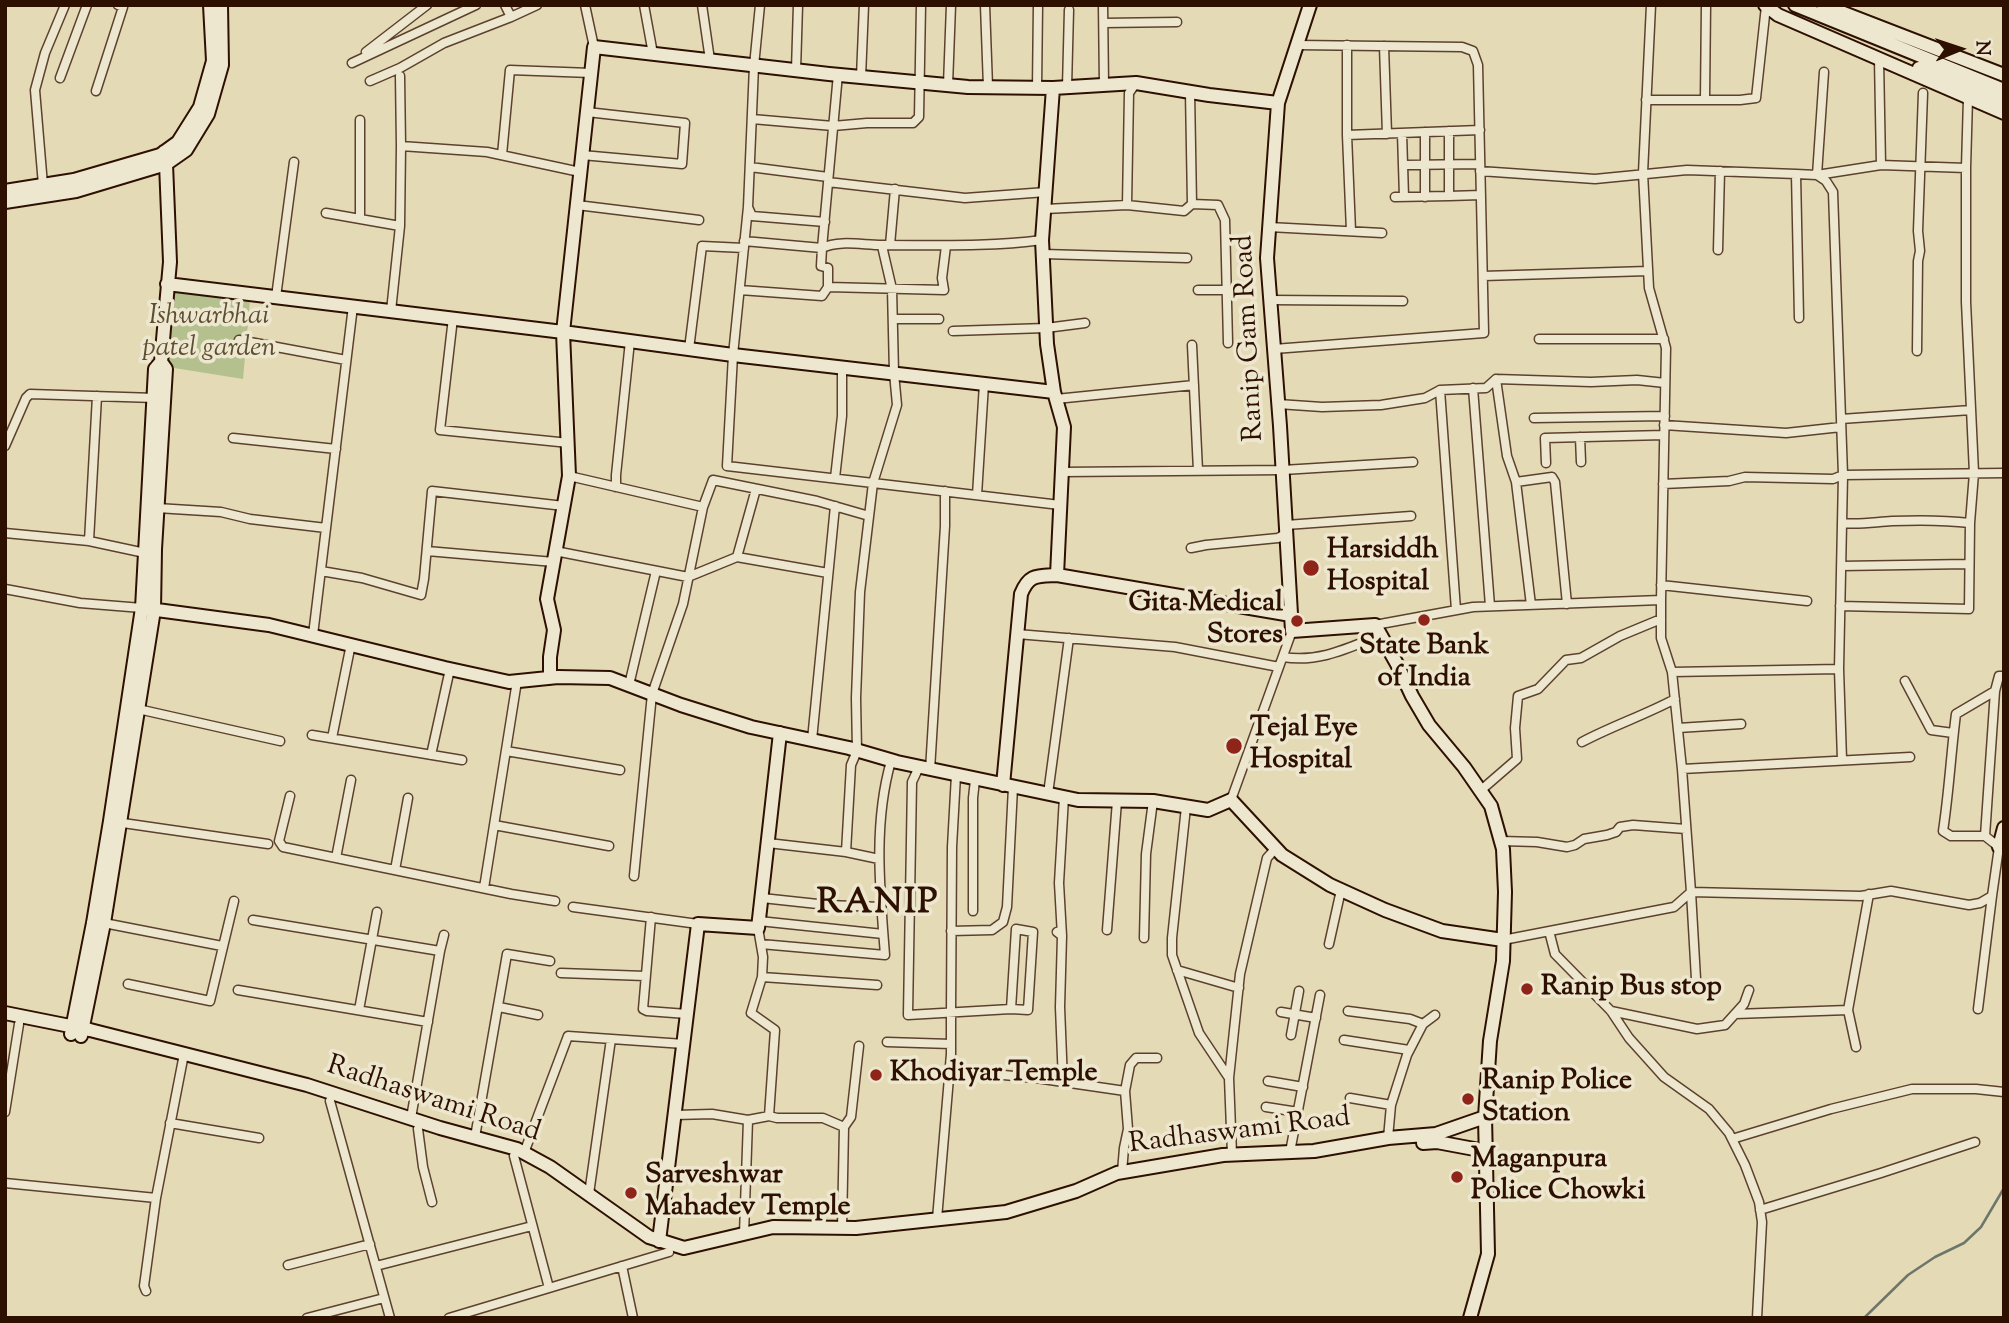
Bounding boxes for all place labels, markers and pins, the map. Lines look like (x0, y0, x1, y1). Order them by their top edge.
place label: Harsiddh Hospital (1327, 535, 1439, 601)
marker: Harsiddh Hospital (1301, 558, 1321, 578)
place label: Gita Medical Stores (1128, 588, 1283, 654)
marker: State Bank of India (1416, 612, 1432, 628)
marker: Gita Medical Stores (1289, 613, 1305, 629)
place label: State Bank of India (1359, 631, 1489, 697)
place label: Tejal Eye Hospital (1250, 713, 1358, 779)
marker: Tejal Eye Hospital (1224, 736, 1244, 756)
place label: Ranip Bus stop (1541, 972, 1722, 1006)
marker: Ranip Bus stop (1519, 981, 1535, 997)
place label: Khodiyar Temple (890, 1058, 1097, 1092)
place label: Ranip Police Station (1482, 1066, 1632, 1132)
marker: Khodiyar Temple (868, 1067, 884, 1083)
marker: Ranip Police Station (1460, 1091, 1476, 1107)
place label: Maganpura Police Chowki (1471, 1144, 1645, 1210)
place label: Sarveshwar Mahadev Temple (645, 1160, 850, 1226)
marker: Maganpura Police Chowki (1449, 1169, 1465, 1185)
marker: Sarveshwar Mahadev Temple (623, 1185, 639, 1201)

